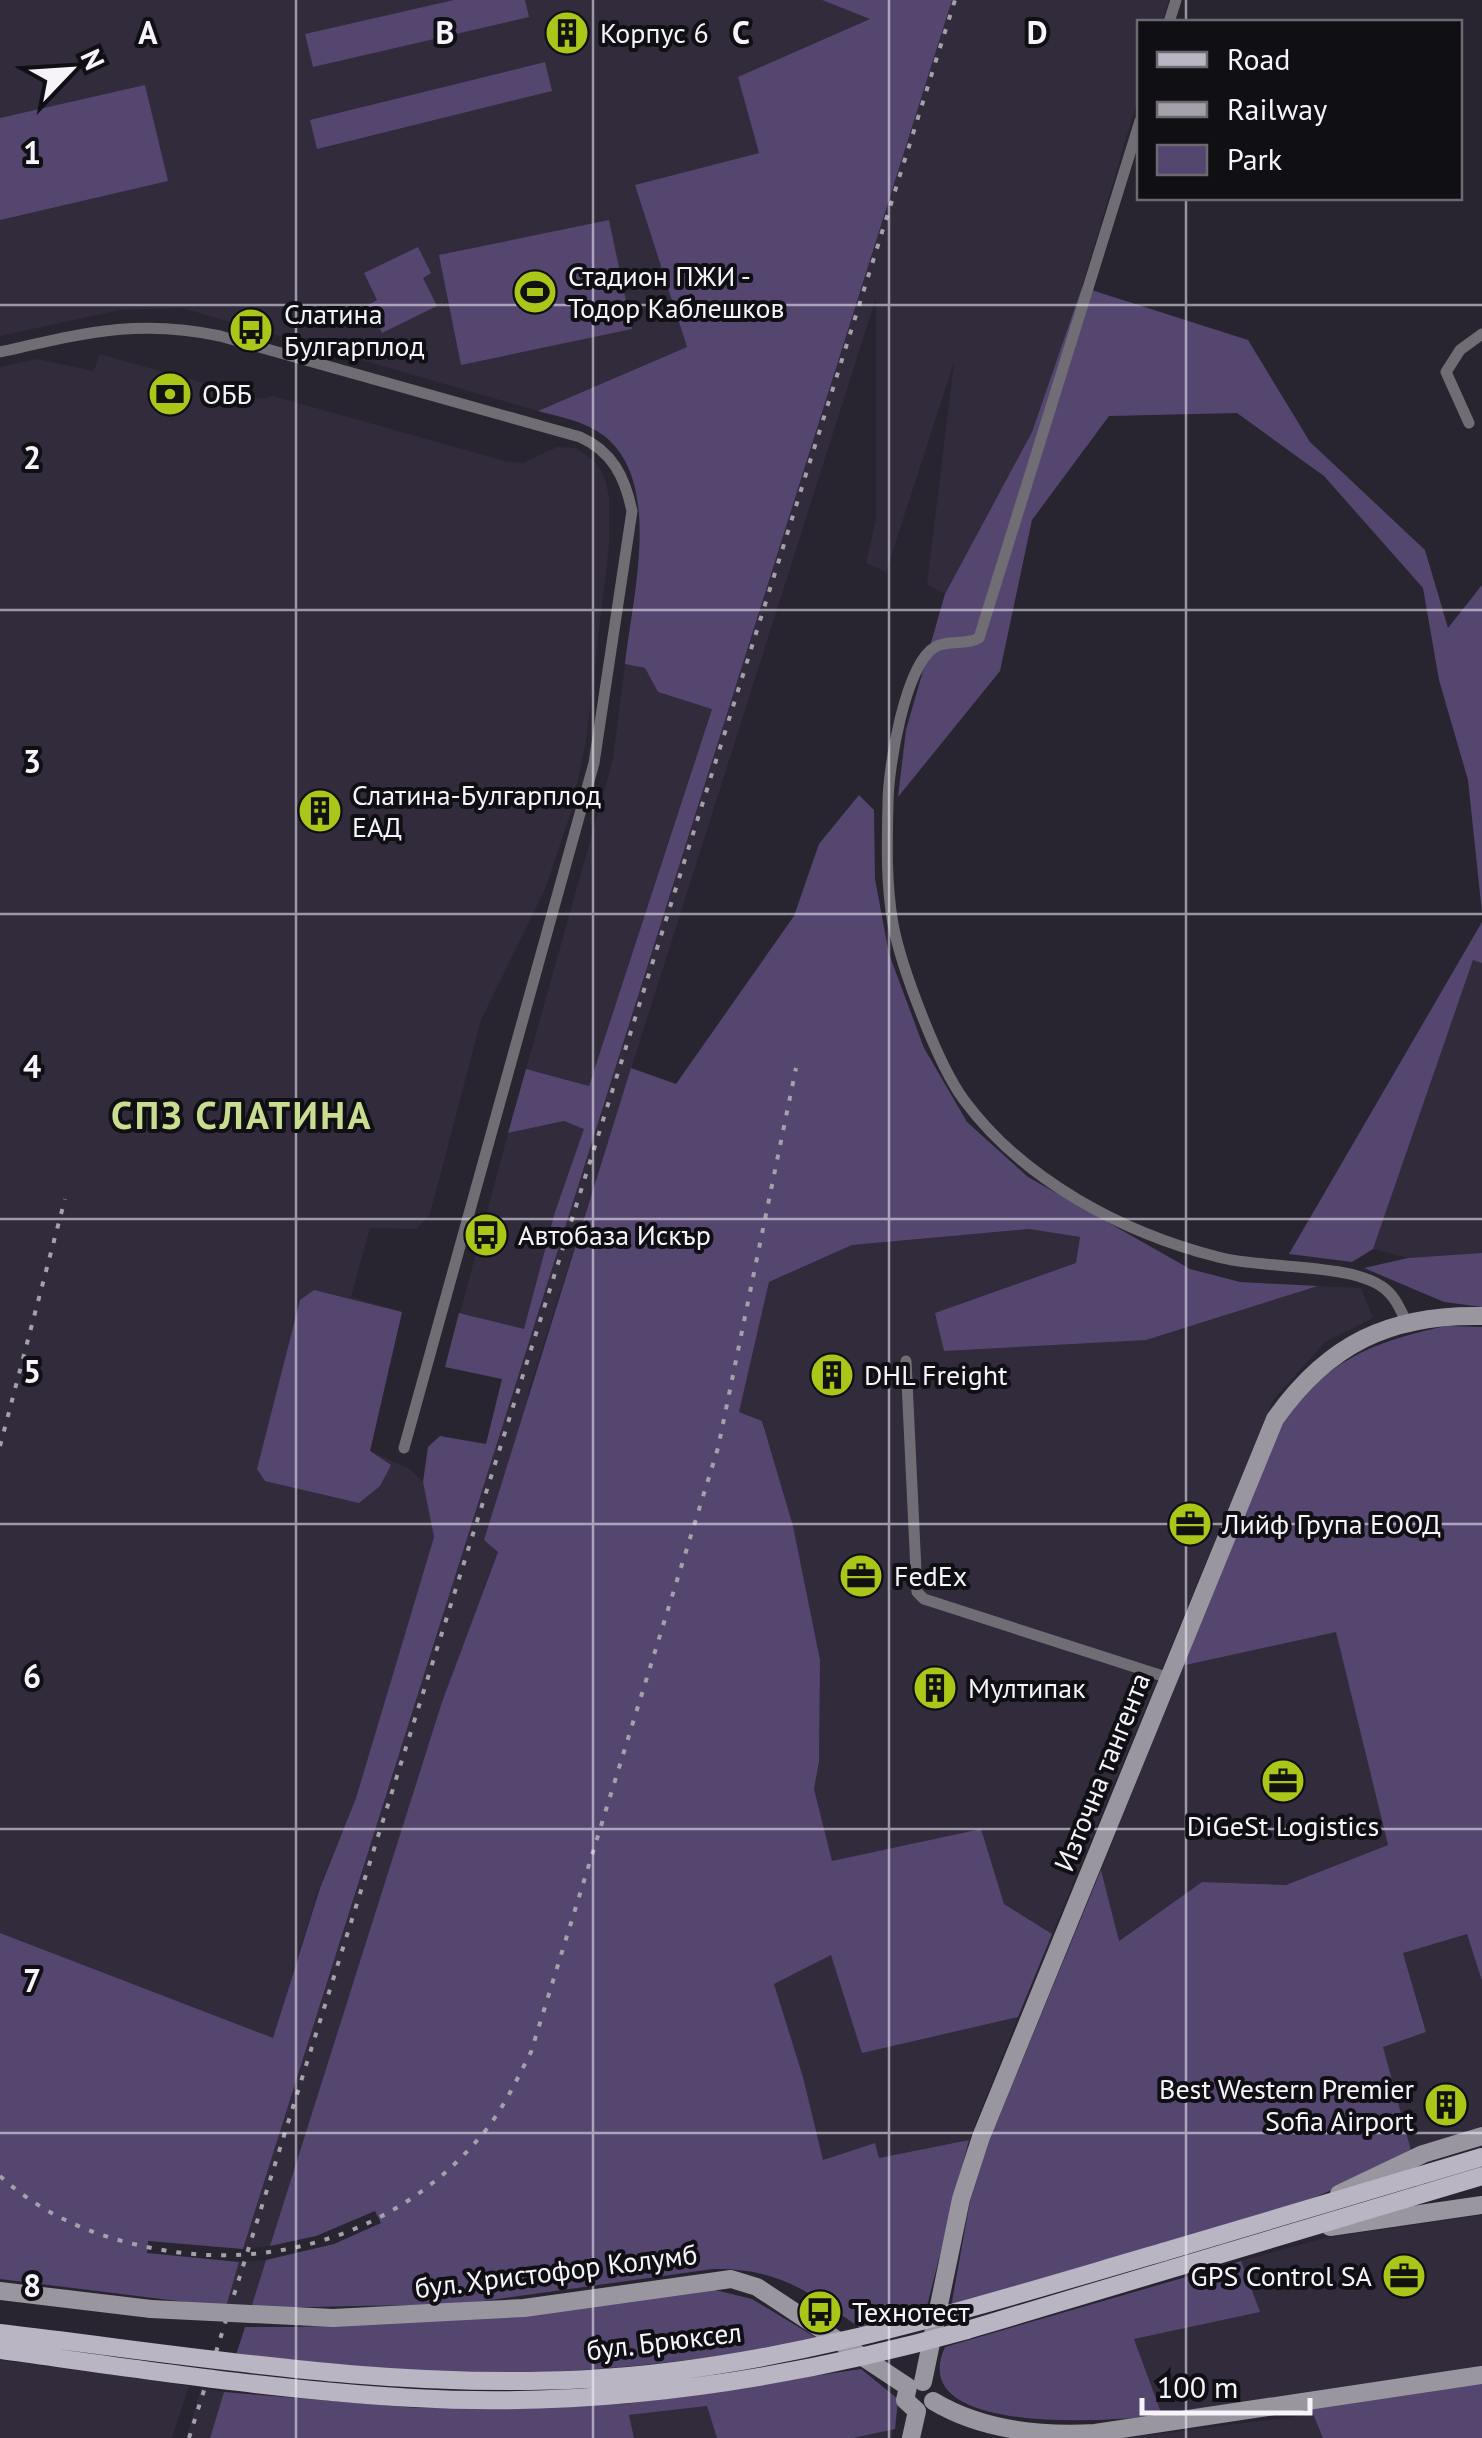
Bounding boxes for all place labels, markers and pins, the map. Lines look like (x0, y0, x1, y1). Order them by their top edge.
building icon: Корпус 6 (544, 10, 590, 56)
place label: Корпус 6 (600, 14, 709, 51)
place label: Стадион ПЖИ - Тодор Каблешков (568, 257, 784, 326)
sports icon: Стадион ПЖИ - Тодор Каблешков (512, 269, 558, 315)
place label: Слатина Булгарплод (284, 295, 425, 364)
bus stop icon: Слатина Булгарплод (228, 307, 274, 353)
bank icon: ОББ (147, 371, 193, 417)
place label: ОББ (202, 375, 252, 412)
place label: Слатина-Булгарплод ЕАД (352, 776, 601, 845)
building icon: Слатина-Булгарплод ЕАД (297, 788, 343, 834)
bus stop icon: Автобаза Искър (463, 1212, 509, 1258)
place label: Автобаза Искър (518, 1216, 711, 1253)
building icon: DHL Freight (809, 1352, 855, 1398)
place label: DHL Freight (864, 1356, 1008, 1393)
office icon: Лийф Група ЕООД (1167, 1501, 1213, 1547)
place label: Лийф Група ЕООД (1221, 1505, 1441, 1542)
office icon: FedEx (838, 1553, 884, 1599)
place label: FedEx (894, 1557, 967, 1594)
building icon: Мултипак (912, 1665, 958, 1711)
place label: Мултипак (968, 1669, 1086, 1706)
office icon: DiGeSt Logistics (1260, 1758, 1306, 1804)
place label: DiGeSt Logistics (1187, 1807, 1379, 1844)
place label: Best Western Premier Sofia Airport (1159, 2070, 1414, 2139)
building icon: Best Western Premier Sofia Airport (1423, 2082, 1469, 2128)
office icon: GPS Control SA (1381, 2253, 1427, 2299)
place label: GPS Control SA (1191, 2257, 1373, 2294)
bus stop icon: Технотест (797, 2289, 843, 2335)
place label: Технотест (852, 2293, 970, 2330)

